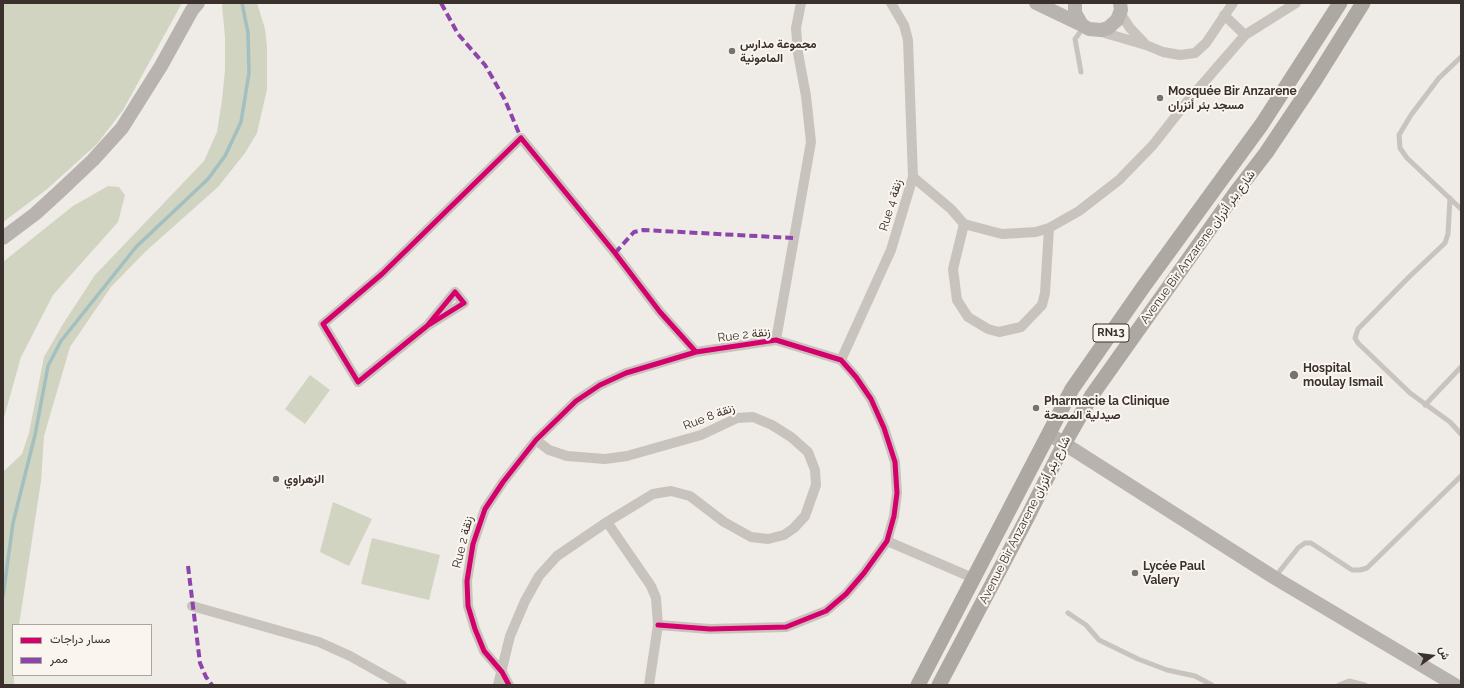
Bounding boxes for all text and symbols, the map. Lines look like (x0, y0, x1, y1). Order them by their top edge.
place label: مجموعة مدارس المامونية (740, 37, 817, 65)
marker: مجموعة مدارس المامونية (727, 46, 737, 56)
place label: Mosquée Bir Anzarene مسجد بئر أنزران (1168, 84, 1297, 112)
marker: Mosquée Bir Anzarene مسجد بئر أنزران (1155, 93, 1165, 103)
street label: Avenue Bir Anzarene شارع بئر أنزران (1137, 167, 1259, 327)
street label: Rue 4 زنقة (876, 177, 906, 233)
road number: RN13 (1093, 324, 1129, 342)
street label: Rue 2 زنقة (717, 325, 771, 345)
place label: Hospital moulay Ismail (1303, 361, 1383, 389)
marker: Hospital moulay Ismail (1288, 369, 1300, 381)
place label: Pharmacie la Clinique صيدلية المصحة (1044, 394, 1169, 422)
street label: Rue 8 زنقة (681, 401, 737, 433)
marker: Pharmacie la Clinique صيدلية المصحة (1031, 403, 1041, 413)
street label: Avenue Bir Anzarene شارع بئر أنزران (976, 434, 1074, 606)
place label: الزهراوي (284, 472, 324, 486)
marker: الزهراوي (271, 474, 281, 484)
street label: Rue 2 زنقة (450, 514, 476, 570)
place label: Lycée Paul Valery (1143, 559, 1205, 587)
marker: Lycée Paul Valery (1130, 568, 1140, 578)
legend (12, 624, 152, 676)
text: مسار دراجات (50, 632, 110, 646)
north arrow (1412, 636, 1452, 676)
text: ش (1436, 645, 1452, 661)
text: ممر (50, 652, 68, 666)

